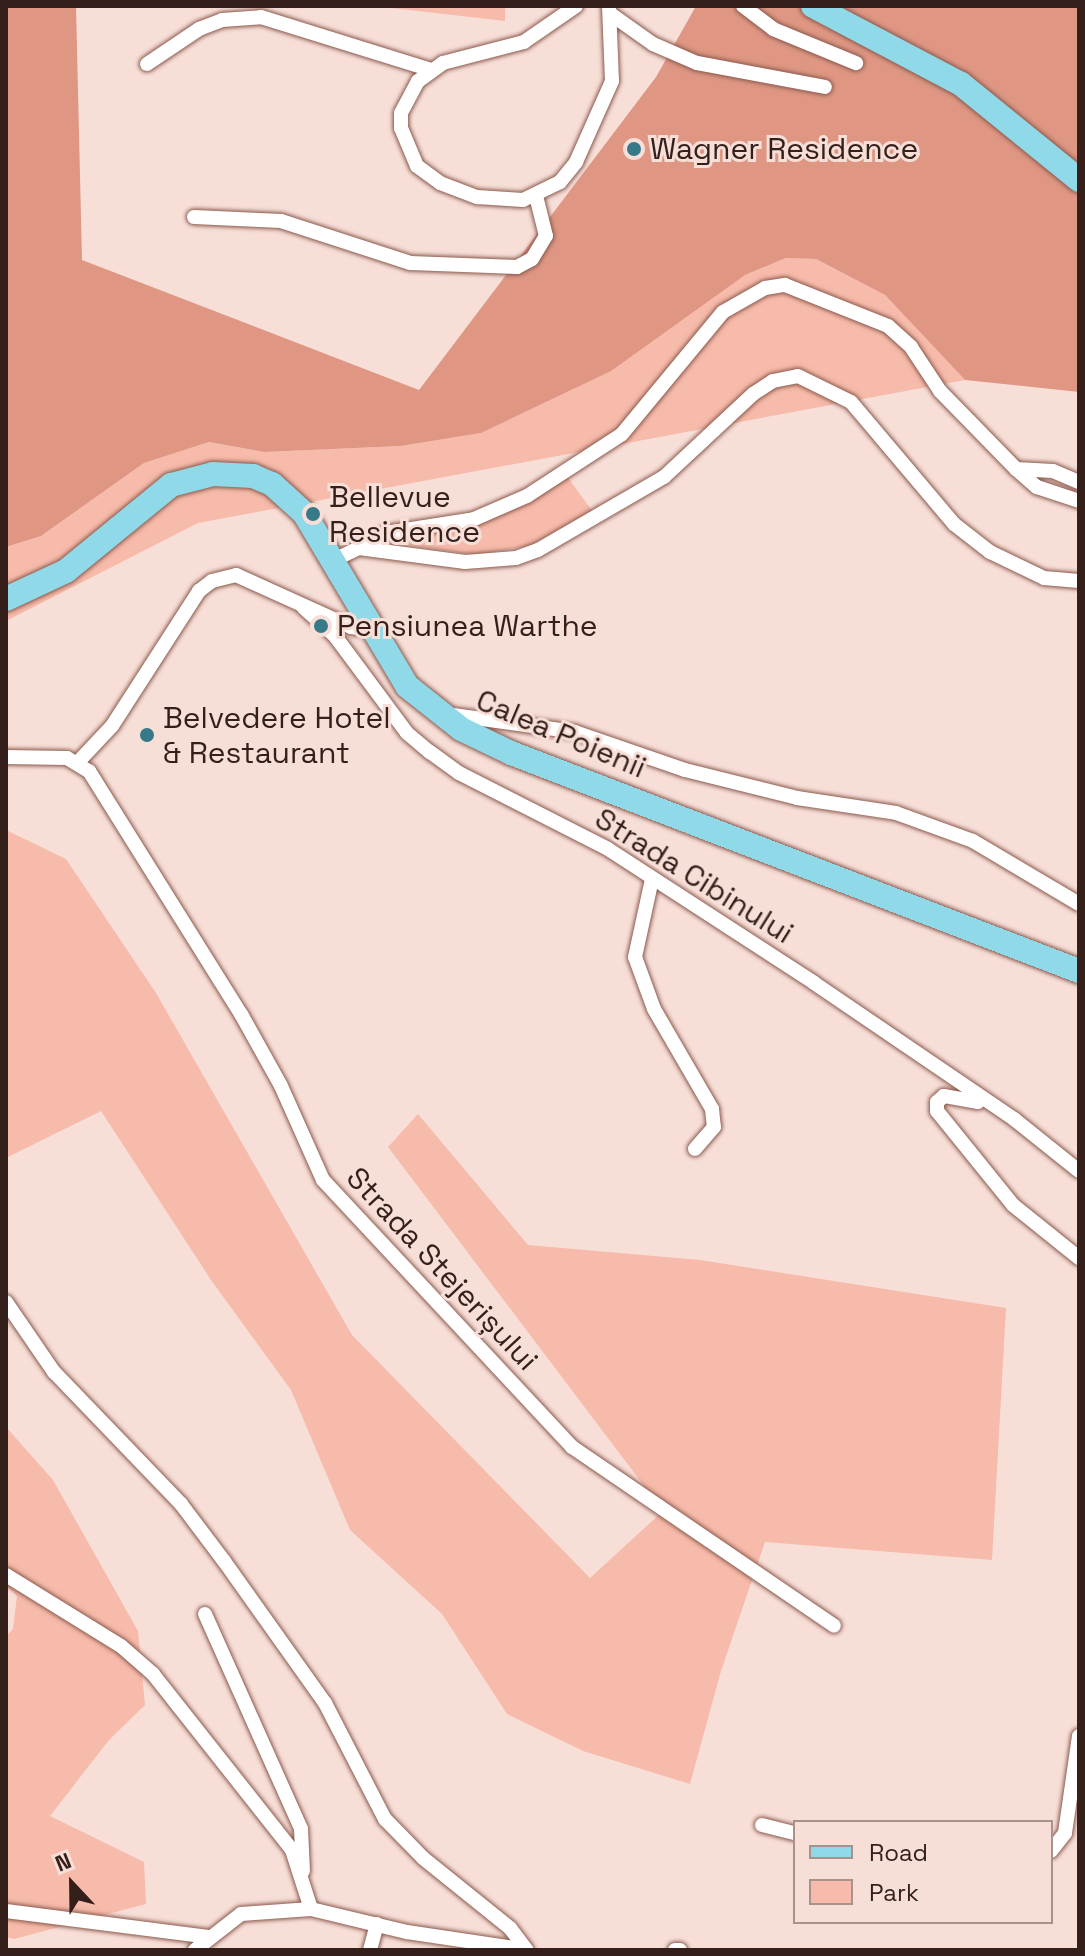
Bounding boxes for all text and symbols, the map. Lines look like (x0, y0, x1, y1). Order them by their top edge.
place label: Wagner Residence (650, 131, 918, 167)
marker: Wagner Residence (625, 140, 643, 158)
place label: Bellevue Residence (329, 479, 480, 550)
marker: Bellevue Residence (304, 505, 322, 523)
place label: Pensiunea Warthe (337, 608, 598, 644)
marker: Pensiunea Warthe (312, 617, 330, 635)
street label: Calea Poienii (471, 682, 651, 786)
place label: Belvedere Hotel & Restaurant (163, 700, 391, 770)
marker: Belvedere Hotel & Restaurant (138, 726, 156, 744)
street label: Strada Cibinului (588, 801, 800, 951)
street label: Strada Stejerișului (339, 1160, 545, 1378)
legend (793, 1820, 1053, 1924)
text: Road (869, 1837, 928, 1868)
north arrow (32, 1844, 112, 1924)
text: N (51, 1846, 75, 1877)
text: Park (869, 1877, 919, 1908)

